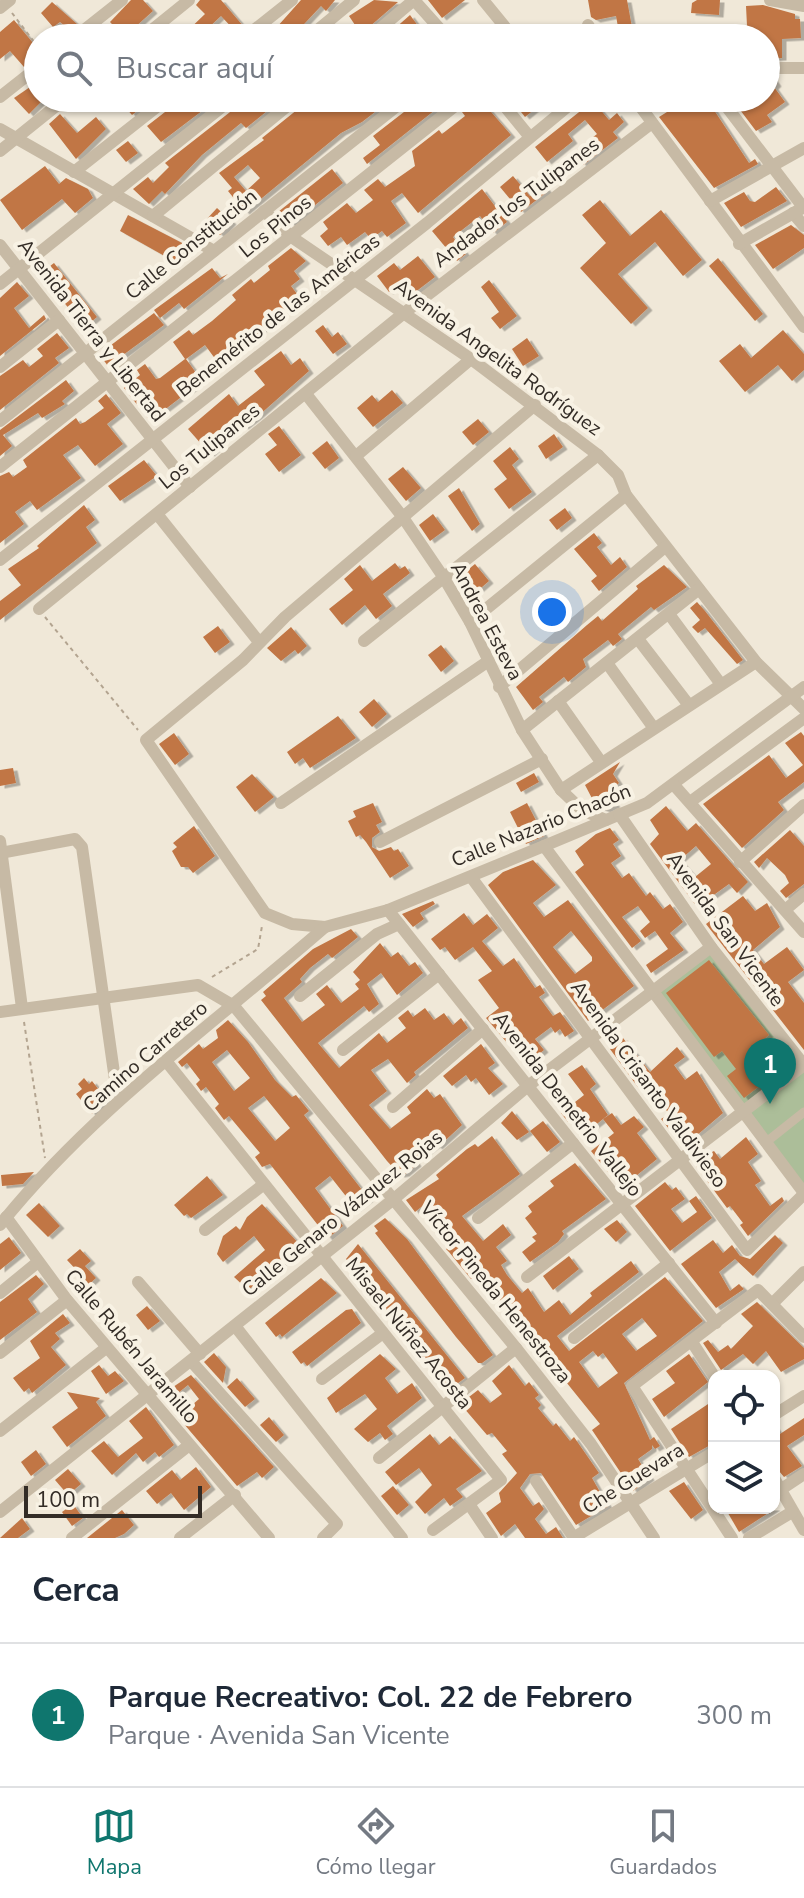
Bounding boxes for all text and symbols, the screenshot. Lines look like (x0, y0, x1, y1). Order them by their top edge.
search box (24, 24, 780, 112)
icon: search (52, 46, 96, 90)
text: Buscar aquí (116, 48, 273, 89)
street label: Andador los Tulipanes (428, 131, 605, 274)
street label: Calle Constitución (120, 183, 263, 306)
street label: Los Pinos (233, 189, 317, 264)
street label: Benemérito de las Américas (171, 227, 386, 403)
street label: Avenida Tierra y Libertad (11, 233, 172, 428)
street label: Avenida Angelita Rodríguez (388, 273, 607, 442)
street label: Los Tulipanes (153, 397, 266, 496)
street label: Andrea Esteva (444, 557, 529, 685)
your location (532, 592, 572, 632)
street label: Calle Nazario Chacón (447, 777, 635, 874)
street label: Avenida San Vicente (660, 847, 791, 1012)
street label: Avenida Crisanto Valdivieso (564, 975, 733, 1193)
street label: Camino Carretero (77, 995, 214, 1118)
street label: Avenida Demetrio Vallejo (487, 1006, 648, 1202)
pin: 1 (744, 1038, 796, 1104)
street label: Calle Genaro Vázquez Rojas (236, 1124, 448, 1303)
street label: Víctor Pineda Henestroza (413, 1195, 577, 1389)
street label: Misael Núñez Acosta (339, 1252, 478, 1415)
street label: Calle Rubén Jaramillo (59, 1263, 204, 1429)
map controls (708, 1370, 780, 1514)
button: locate (708, 1370, 780, 1442)
street label: Che Guevara (577, 1436, 689, 1520)
button: layers (708, 1442, 780, 1514)
scale bar (24, 1482, 202, 1518)
text: 100 m (36, 1485, 100, 1515)
text: Cerca (32, 1567, 120, 1613)
text: Parque Recreativo: Col. 22 de Febrero (108, 1677, 632, 1718)
text: 1 (50, 1698, 66, 1733)
text: 300 m (696, 1698, 772, 1733)
text: Parque · Avenida San Vicente (108, 1718, 450, 1753)
tab: Mapa (87, 1804, 142, 1882)
tab: Cómo llegar (316, 1804, 436, 1882)
tab: Guardados (609, 1804, 717, 1882)

